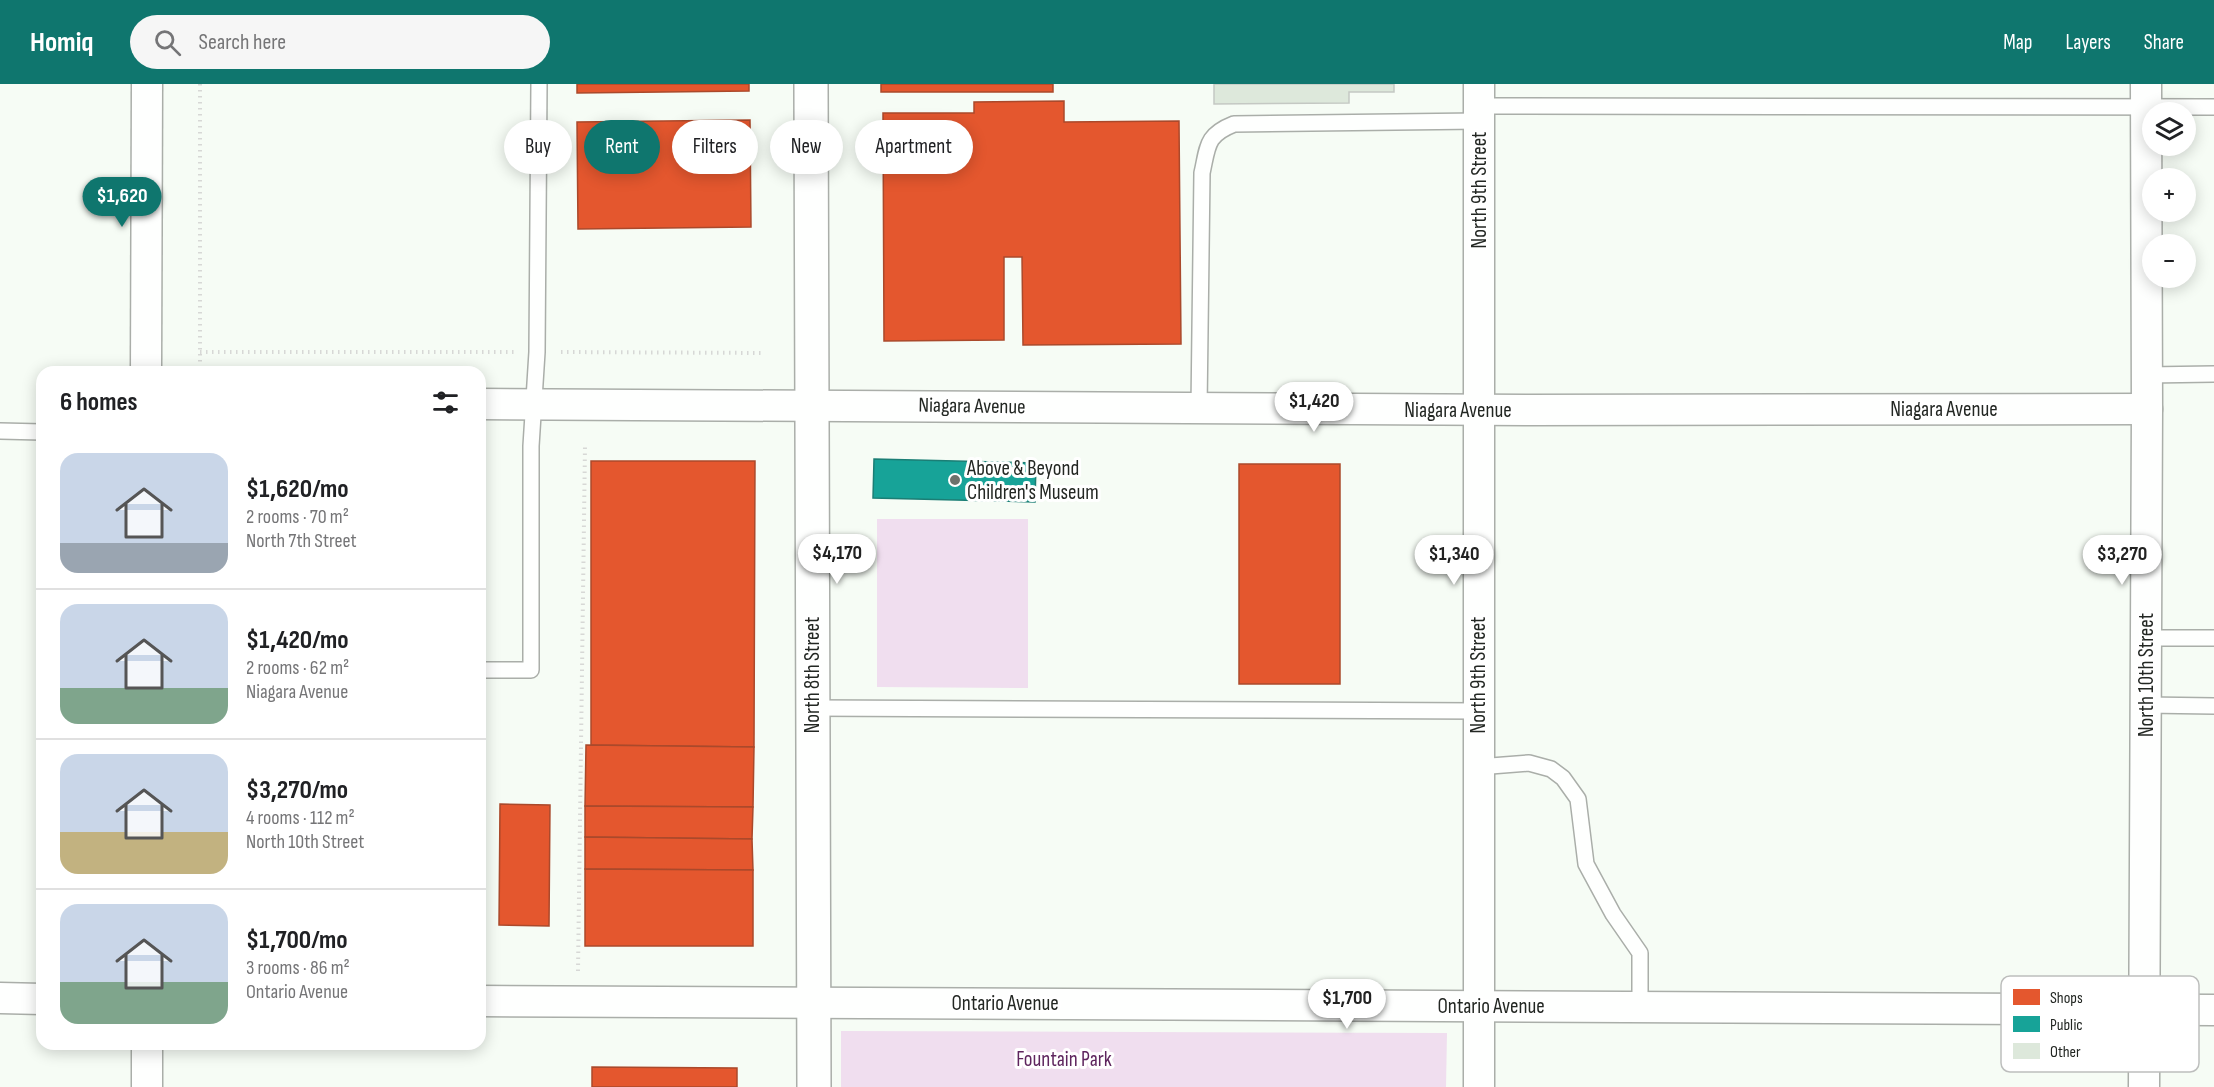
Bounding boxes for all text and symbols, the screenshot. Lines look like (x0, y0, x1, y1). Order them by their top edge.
search box (130, 15, 550, 69)
text: Homiq (30, 26, 94, 59)
icon: search (151, 26, 184, 59)
text: Search here (199, 29, 286, 56)
text: Map (2003, 30, 2032, 55)
text: Layers (2065, 30, 2111, 55)
text: Share (2144, 30, 2184, 55)
map controls (2142, 102, 2196, 288)
button: layers (2142, 102, 2196, 156)
chip: Buy (504, 120, 572, 174)
chip: Rent (584, 120, 660, 174)
chip: Filters (672, 120, 758, 174)
chip: New (770, 120, 843, 174)
chip: Apartment (855, 120, 973, 174)
street label: North 9th Street (1467, 132, 1492, 248)
button: + (2142, 168, 2196, 222)
pin: $1,620 (73, 177, 171, 228)
text: $1,620 (97, 184, 147, 208)
button: − (2142, 234, 2196, 288)
pin: $1,420 (1265, 382, 1363, 433)
icon: filters (429, 386, 462, 419)
text: 6 homes (60, 387, 138, 418)
text: $1,420 (1289, 389, 1339, 413)
street label: Niagara Avenue (918, 393, 1026, 419)
street label: Niagara Avenue (1890, 397, 1998, 422)
street label: Niagara Avenue (1404, 398, 1512, 423)
place label: Above & Beyond Children's Museum (966, 456, 1099, 505)
marker: Above & Beyond Children's Museum (948, 473, 962, 487)
text: $1,620/mo (246, 474, 349, 505)
icon: home (108, 477, 180, 549)
text: 2 rooms · 70 m² (246, 505, 349, 529)
text: North 7th Street (246, 529, 357, 553)
pin: $4,170 (788, 534, 886, 585)
pin: $1,340 (1405, 535, 1503, 586)
pin: $3,270 (2073, 535, 2171, 586)
text: $4,170 (812, 541, 862, 565)
text: $1,340 (1429, 542, 1479, 566)
text: $3,270 (2097, 542, 2147, 566)
street label: North 10th Street (2134, 613, 2159, 737)
street label: North 8th Street (800, 617, 825, 733)
street label: North 9th Street (1466, 617, 1491, 733)
text: $1,420/mo (246, 625, 349, 656)
icon: home (108, 628, 180, 700)
text: 2 rooms · 62 m² (246, 656, 349, 680)
text: Niagara Avenue (246, 680, 348, 704)
text: $3,270/mo (246, 775, 348, 806)
icon: home (108, 778, 180, 850)
text: 4 rooms · 112 m² (246, 806, 355, 830)
text: North 10th Street (246, 830, 364, 854)
text: $1,700/mo (246, 925, 348, 956)
icon: home (108, 928, 180, 1000)
text: 3 rooms · 86 m² (246, 956, 350, 980)
legend (2001, 976, 2199, 1072)
pin: $1,700 (1298, 979, 1396, 1030)
text: Ontario Avenue (246, 980, 348, 1004)
text: $1,700 (1322, 986, 1372, 1010)
text: Shops (2050, 989, 2083, 1008)
street label: Ontario Avenue (951, 991, 1059, 1016)
street label: Ontario Avenue (1437, 994, 1545, 1019)
text: Public (2050, 1016, 2083, 1035)
text: Other (2050, 1043, 2081, 1062)
park label: Fountain Park (1016, 1047, 1112, 1072)

